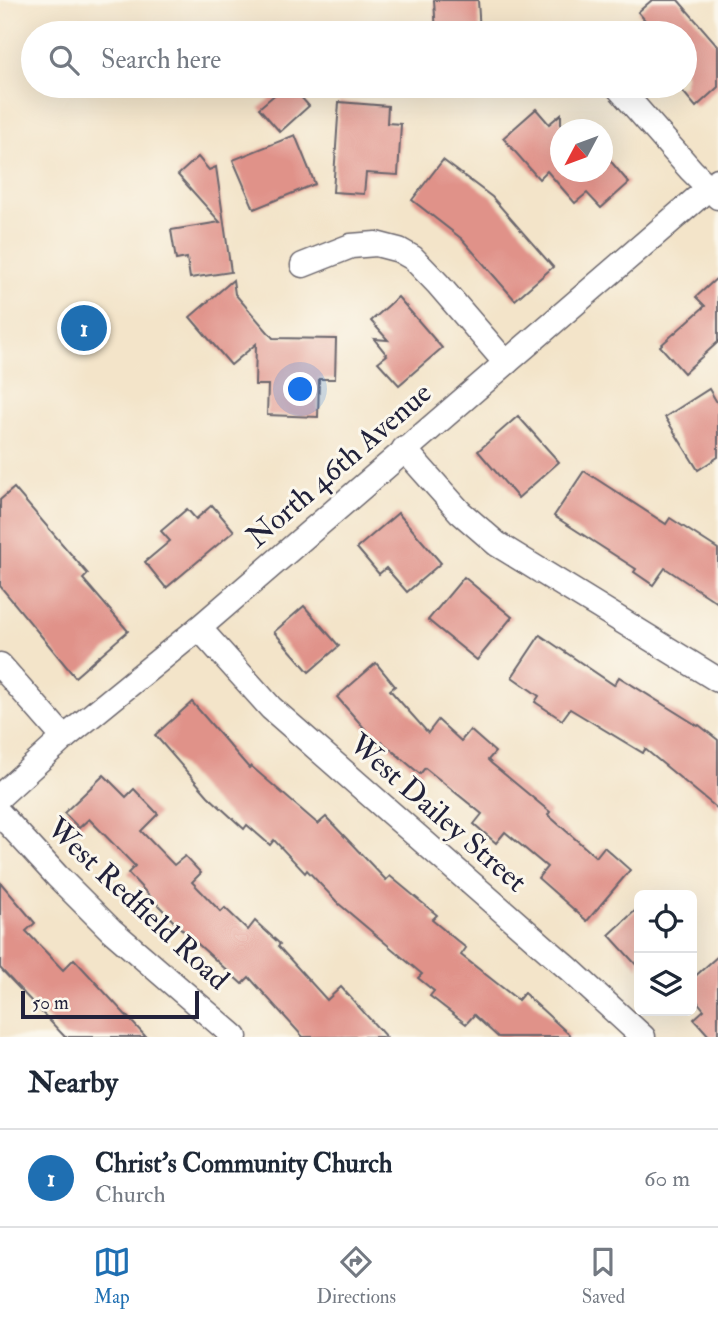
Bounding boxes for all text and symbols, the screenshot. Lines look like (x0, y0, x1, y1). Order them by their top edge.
search box (21, 21, 697, 98)
icon: search (45, 41, 83, 79)
text: Search here (101, 44, 221, 76)
north arrow (550, 119, 613, 182)
pin: 1 (61, 302, 107, 354)
your location (283, 372, 317, 406)
street label: North 46th Avenue (239, 374, 439, 556)
street label: West Dailey Street (341, 725, 535, 900)
street label: West Redfield Road (38, 809, 237, 998)
map controls (634, 890, 697, 1016)
button: locate (634, 890, 697, 953)
button: layers (634, 953, 697, 1016)
scale bar (21, 988, 200, 1020)
text: 50 m (32, 991, 69, 1015)
text: Nearby (28, 1064, 118, 1101)
text: Christ's Community Church (95, 1148, 393, 1180)
text: 1 (47, 1164, 55, 1193)
text: 60 m (644, 1164, 690, 1193)
text: Church (95, 1180, 165, 1209)
tab: Map (93, 1243, 131, 1309)
tab: Directions (316, 1243, 396, 1309)
tab: Saved (582, 1243, 625, 1309)

